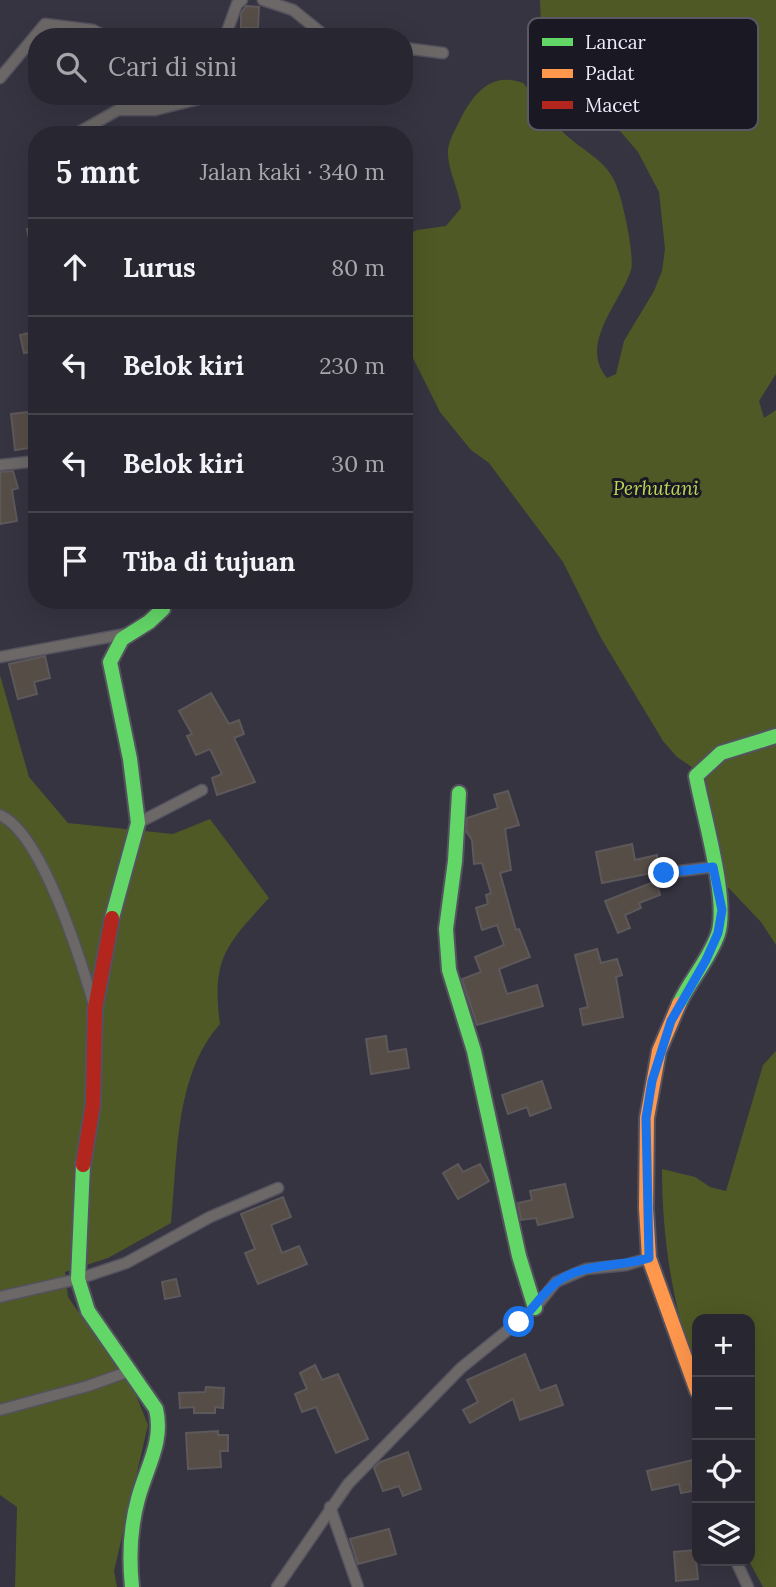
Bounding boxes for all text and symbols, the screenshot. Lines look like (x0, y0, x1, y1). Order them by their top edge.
legend (528, 18, 758, 130)
search box (28, 28, 413, 105)
text: Lancar (585, 30, 647, 54)
icon: search (52, 48, 90, 86)
text: Cari di sini (108, 50, 237, 83)
text: Padat (585, 61, 635, 85)
text: Macet (585, 93, 640, 117)
text: 5 mnt (56, 153, 139, 191)
text: Jalan kaki · 340 m (200, 157, 385, 186)
icon: ahead (56, 248, 94, 286)
text: Lurus (123, 251, 196, 284)
text: 80 m (331, 253, 385, 282)
icon: left (56, 346, 94, 384)
text: Belok kiri (123, 349, 244, 382)
text: 230 m (319, 351, 385, 380)
icon: left (56, 444, 94, 482)
text: Belok kiri (123, 447, 244, 480)
text: 30 m (331, 449, 385, 478)
park label: Perhutani (613, 476, 699, 500)
icon: arrive (56, 542, 94, 580)
text: Tiba di tujuan (123, 545, 295, 578)
route end (648, 857, 679, 888)
route start (503, 1306, 534, 1337)
map controls (692, 1314, 755, 1566)
button: + (692, 1314, 755, 1377)
button: − (692, 1377, 755, 1440)
button: locate (692, 1440, 755, 1503)
button: layers (692, 1503, 755, 1566)

